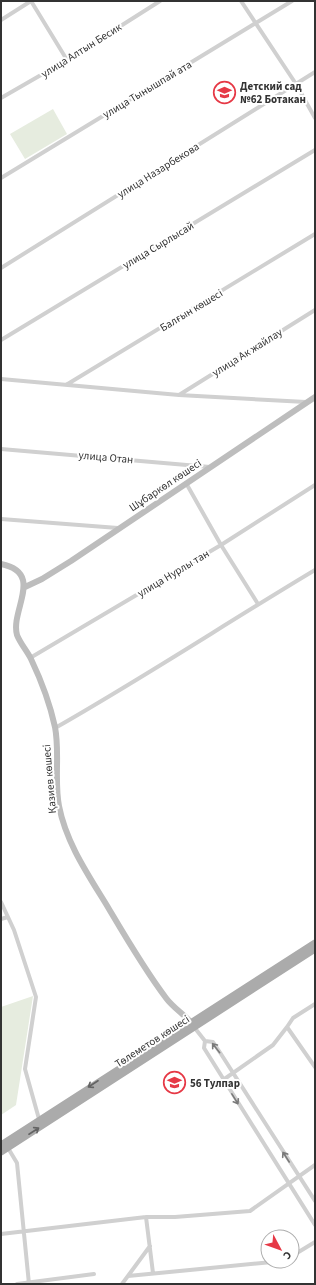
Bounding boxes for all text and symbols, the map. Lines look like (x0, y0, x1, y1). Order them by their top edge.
street label: улица Алтын Бесик (38, 19, 125, 81)
street label: улица Тынышпай ата (100, 57, 195, 122)
school or university icon: Детский сад №62 Ботакан (212, 79, 238, 105)
place label: Детский сад №62 Ботакан (240, 79, 306, 107)
street label: улица Назарбекова (114, 139, 202, 202)
street label: улица Сырлысай (120, 218, 197, 273)
street label: Балғын көшесі (157, 286, 226, 335)
street label: улица Ак жайлау (209, 325, 285, 380)
street label: улица Отан (78, 448, 134, 467)
street label: Шұбаркөл көшесі (126, 456, 204, 515)
street label: улица Нурлы тан (134, 546, 212, 601)
street label: Қазиев көшесі (39, 744, 60, 814)
street label: Төлеметов көшесі (112, 1012, 192, 1071)
one-way arrow (212, 1042, 220, 1053)
school or university icon: 56 Тулпар (162, 1070, 188, 1096)
place label: 56 Тулпар (190, 1076, 240, 1091)
one-way arrow (88, 1080, 99, 1088)
one-way arrow (231, 1094, 239, 1105)
one-way arrow (28, 1127, 39, 1135)
one-way arrow (282, 1152, 290, 1163)
north arrow (260, 1229, 300, 1269)
text: С (279, 1248, 295, 1263)

